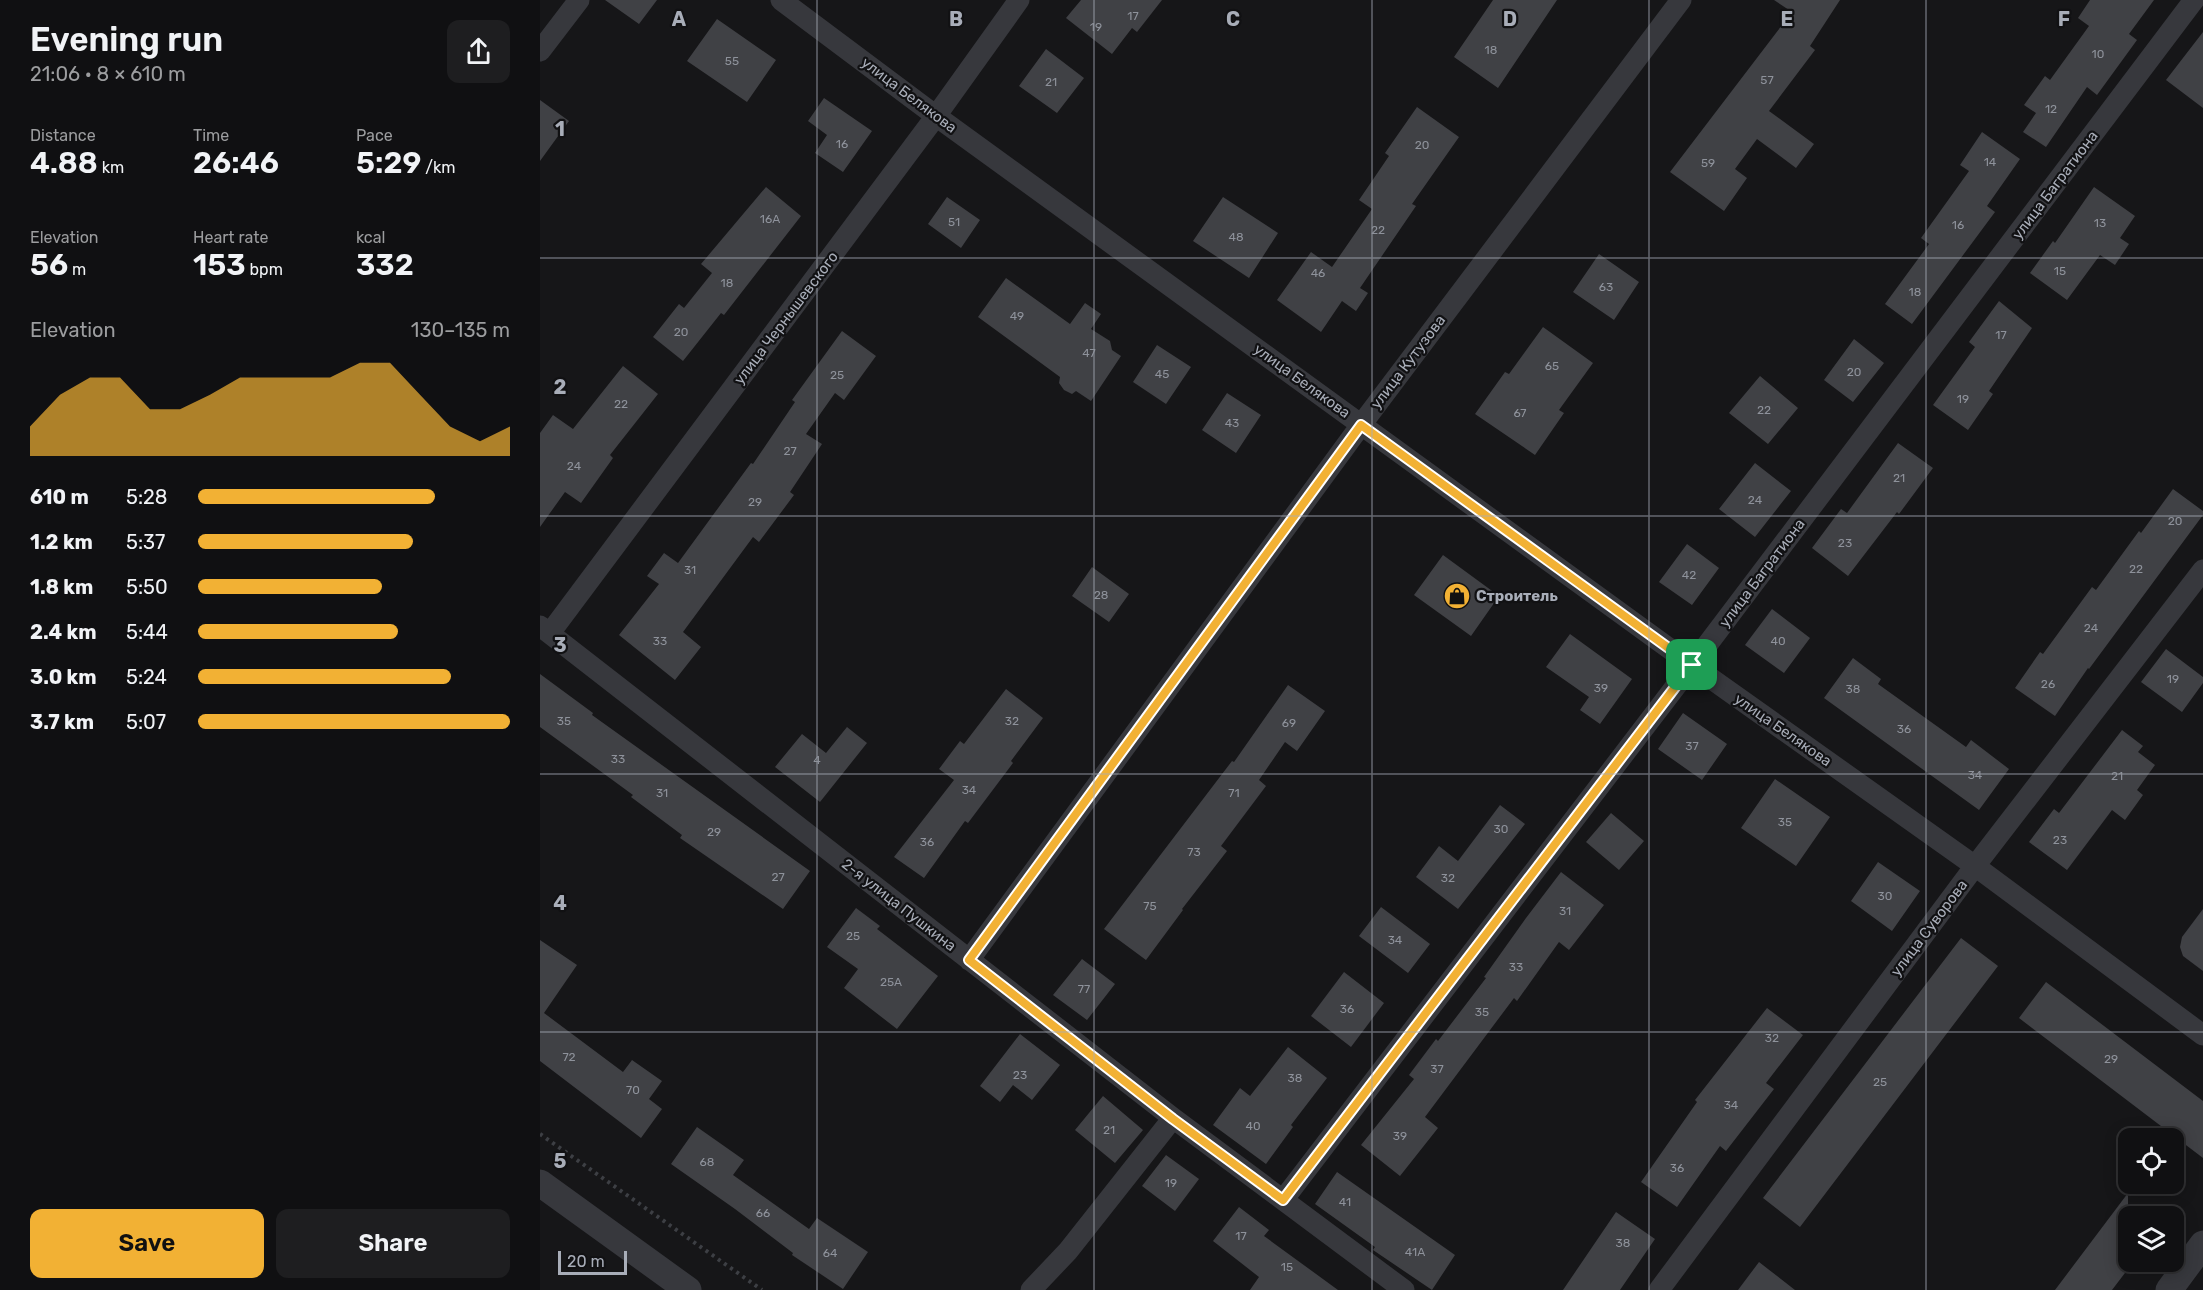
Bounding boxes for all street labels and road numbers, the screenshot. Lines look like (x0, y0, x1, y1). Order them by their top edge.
street label: улица Белякова (858, 53, 960, 137)
street label: улица Багратиона (2008, 127, 2102, 243)
street label: улица Чернышевского (730, 248, 842, 388)
street label: улица Кутузова (1367, 312, 1449, 412)
street label: улица Белякова (1250, 340, 1354, 422)
street label: улица Багратиона (1715, 515, 1809, 631)
street label: улица Белякова (1731, 690, 1835, 770)
street label: 2-я улица Пушкина (838, 855, 960, 955)
street label: улица Суворова (1887, 876, 1971, 980)

